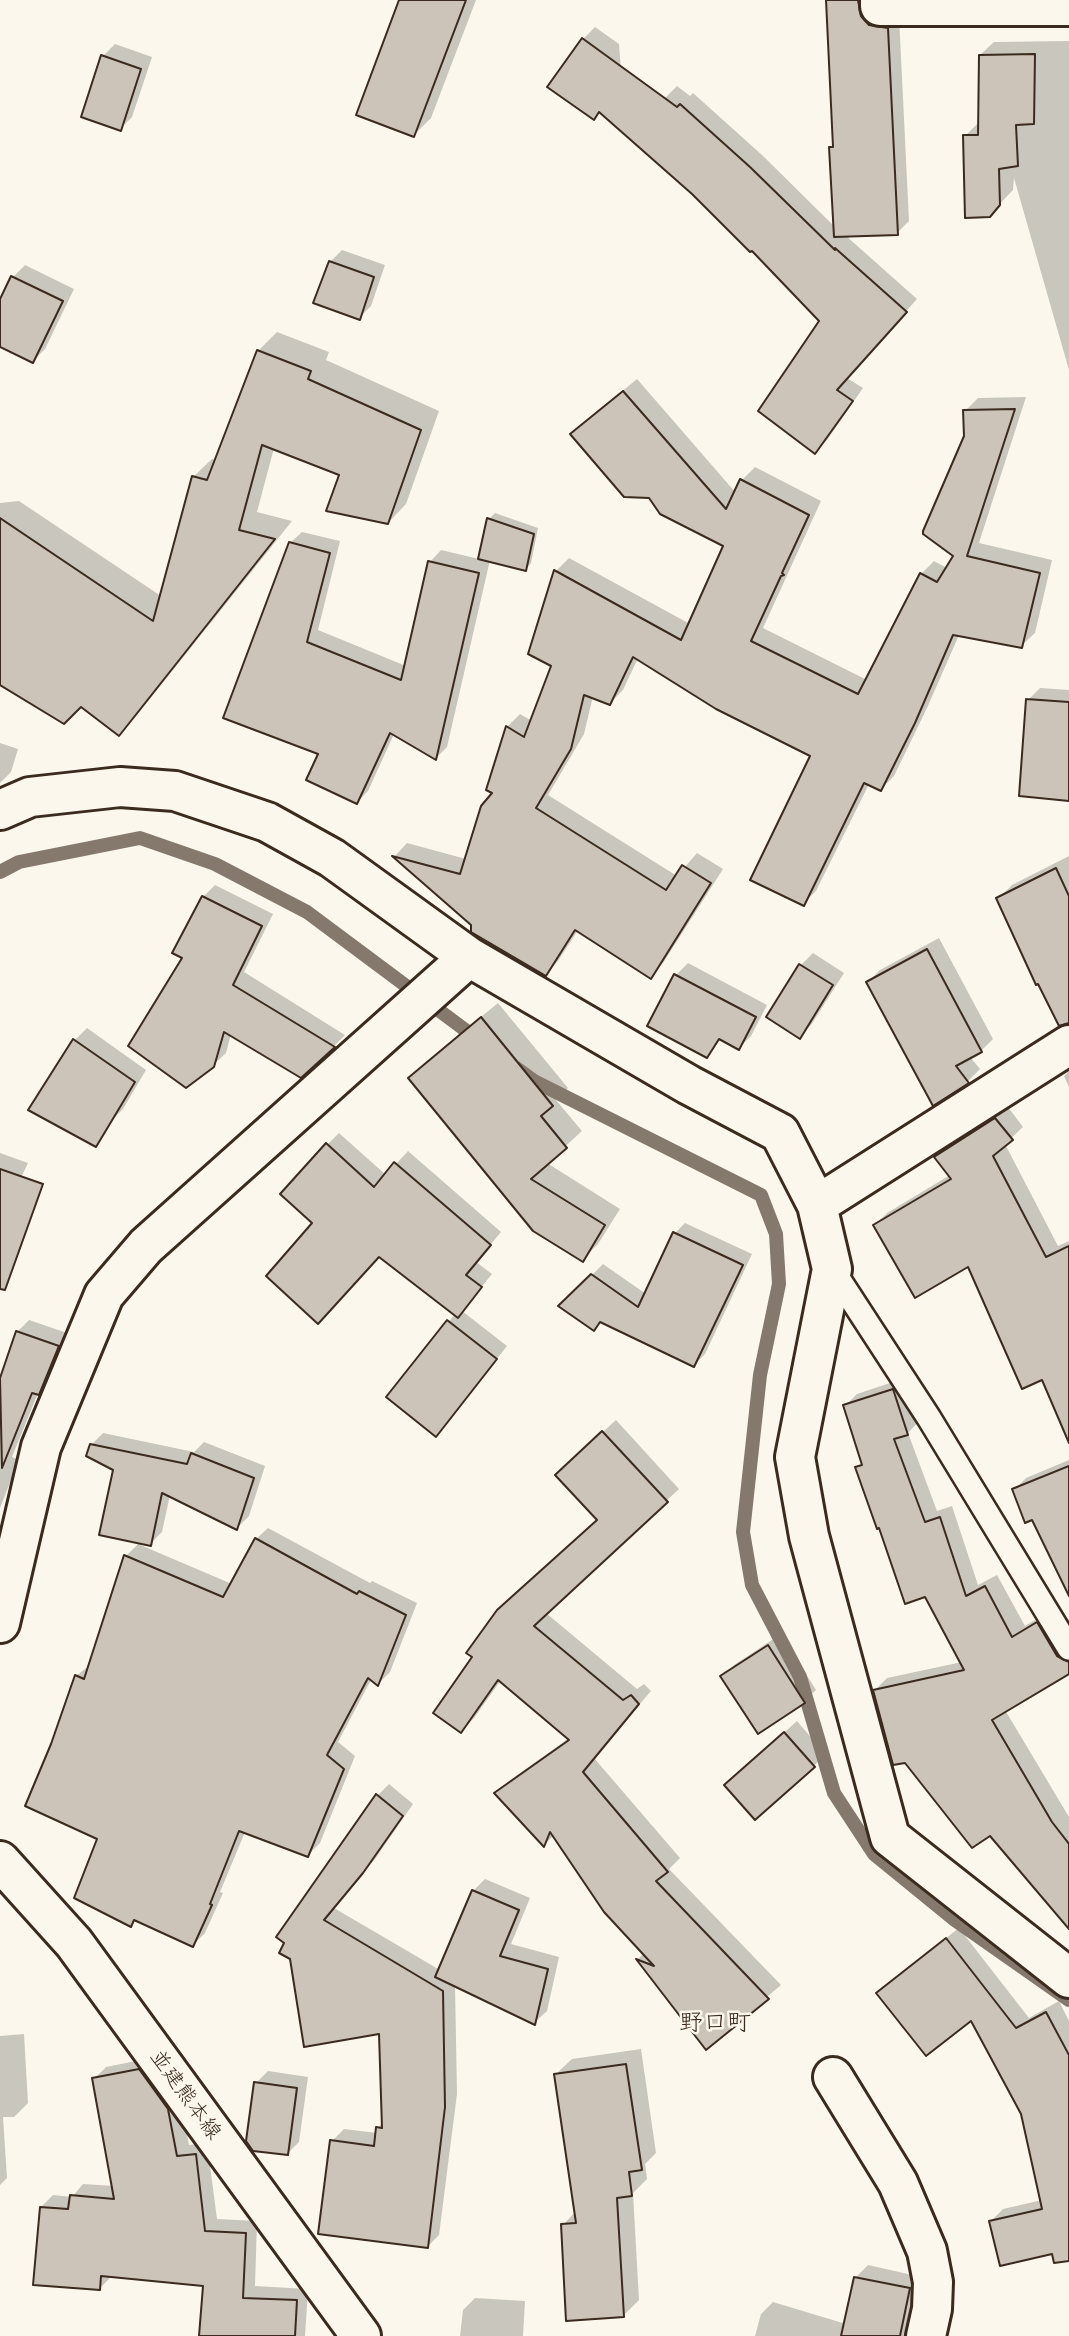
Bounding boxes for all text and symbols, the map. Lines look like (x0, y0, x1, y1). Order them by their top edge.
district label: 野口町 (679, 2010, 751, 2038)
street label: 並建熊本線 (144, 2045, 226, 2145)

